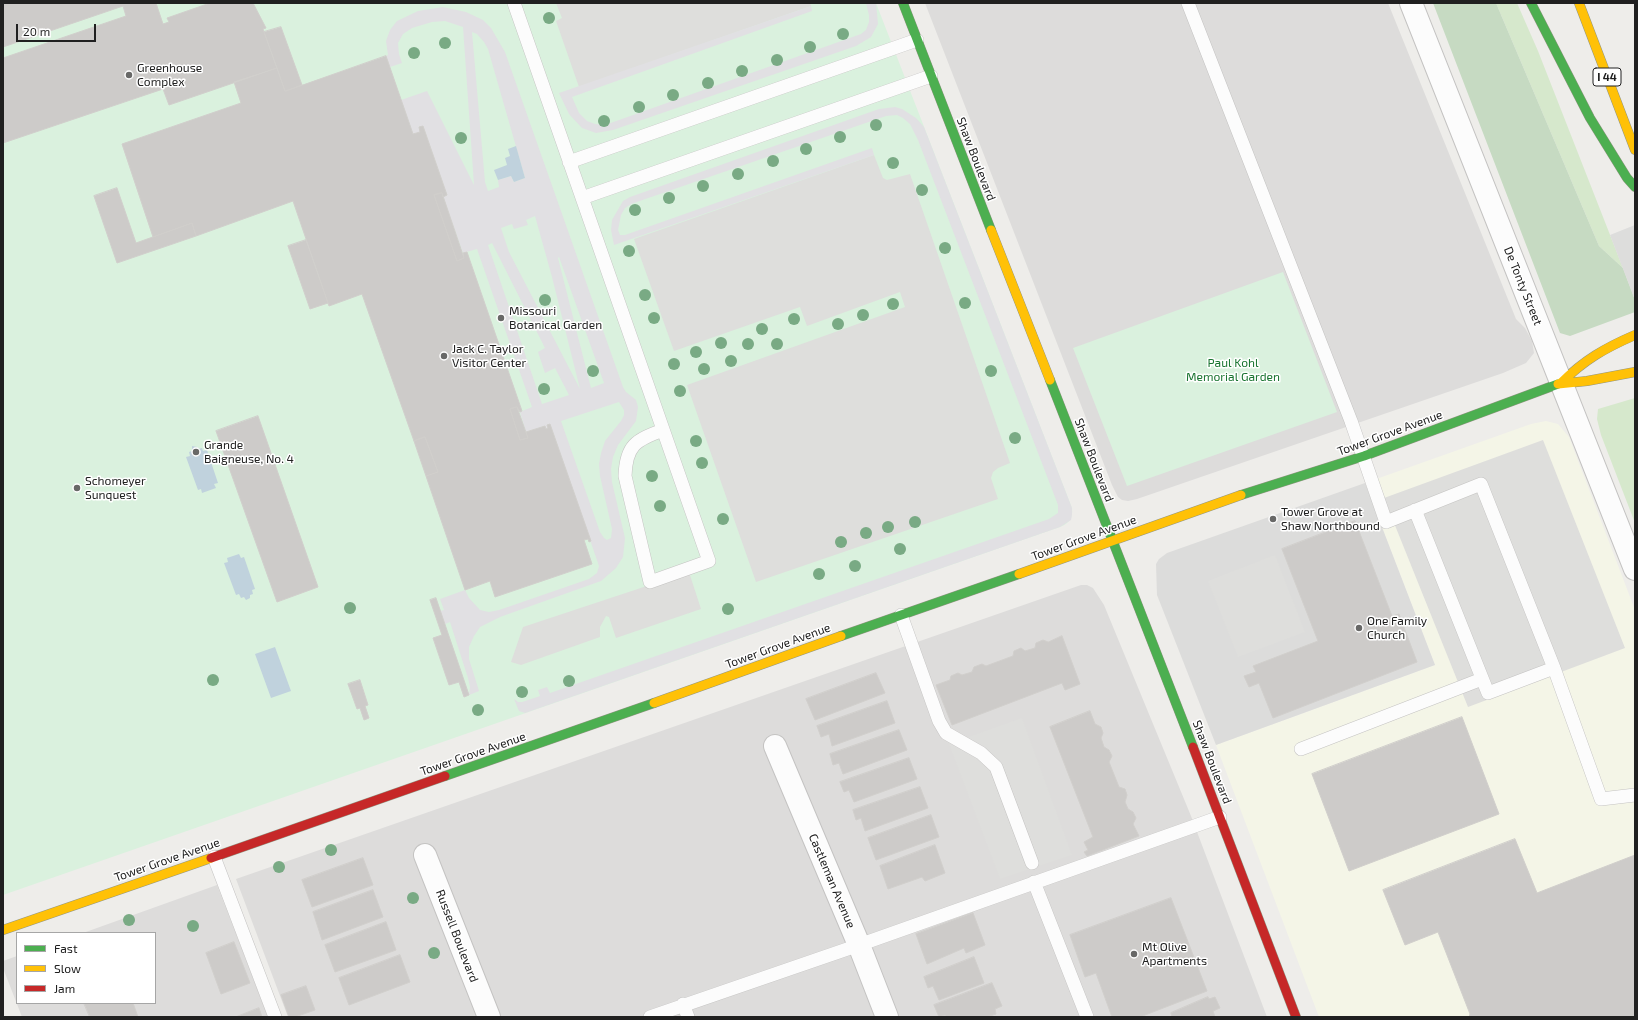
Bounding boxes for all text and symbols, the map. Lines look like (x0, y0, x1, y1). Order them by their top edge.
scale bar (18, 16, 98, 42)
text: 20 m (23, 24, 50, 38)
place label: Greenhouse Complex (137, 61, 202, 89)
road number: I 44 (1593, 68, 1621, 86)
marker: Greenhouse Complex (124, 70, 134, 80)
street label: Shaw Boulevard (953, 115, 999, 203)
street label: De Tonty Street (1501, 245, 1545, 327)
place label: Missouri Botanical Garden (509, 304, 602, 332)
marker: Missouri Botanical Garden (496, 313, 506, 323)
place label: Jack C. Taylor Visitor Center (452, 342, 526, 370)
marker: Jack C. Taylor Visitor Center (439, 351, 449, 361)
park label: Paul Kohl Memorial Garden (1186, 356, 1280, 384)
street label: Tower Grove Avenue (1336, 407, 1444, 459)
street label: Shaw Boulevard (1071, 416, 1117, 504)
place label: Grande Baigneuse, No. 4 (204, 438, 294, 466)
marker: Grande Baigneuse, No. 4 (191, 447, 201, 457)
place label: Schomeyer Sunquest (85, 474, 146, 502)
marker: Schomeyer Sunquest (72, 483, 82, 493)
place label: Tower Grove at Shaw Northbound (1281, 505, 1380, 533)
street label: Tower Grove Avenue (1030, 512, 1138, 564)
marker: Tower Grove at Shaw Northbound (1268, 514, 1278, 524)
place label: One Family Church (1367, 614, 1427, 642)
street label: Tower Grove Avenue (724, 620, 832, 672)
marker: One Family Church (1354, 623, 1364, 633)
street label: Shaw Boulevard (1189, 718, 1235, 806)
street label: Tower Grove Avenue (418, 729, 528, 779)
street label: Castleman Avenue (806, 832, 858, 930)
street label: Tower Grove Avenue (112, 835, 222, 885)
street label: Russell Boulevard (433, 888, 481, 984)
legend (16, 932, 156, 1004)
place label: Mt Olive Apartments (1142, 940, 1207, 968)
text: Fast (54, 941, 77, 955)
marker: Mt Olive Apartments (1129, 949, 1139, 959)
text: Slow (54, 961, 81, 975)
text: Jam (54, 981, 75, 995)

